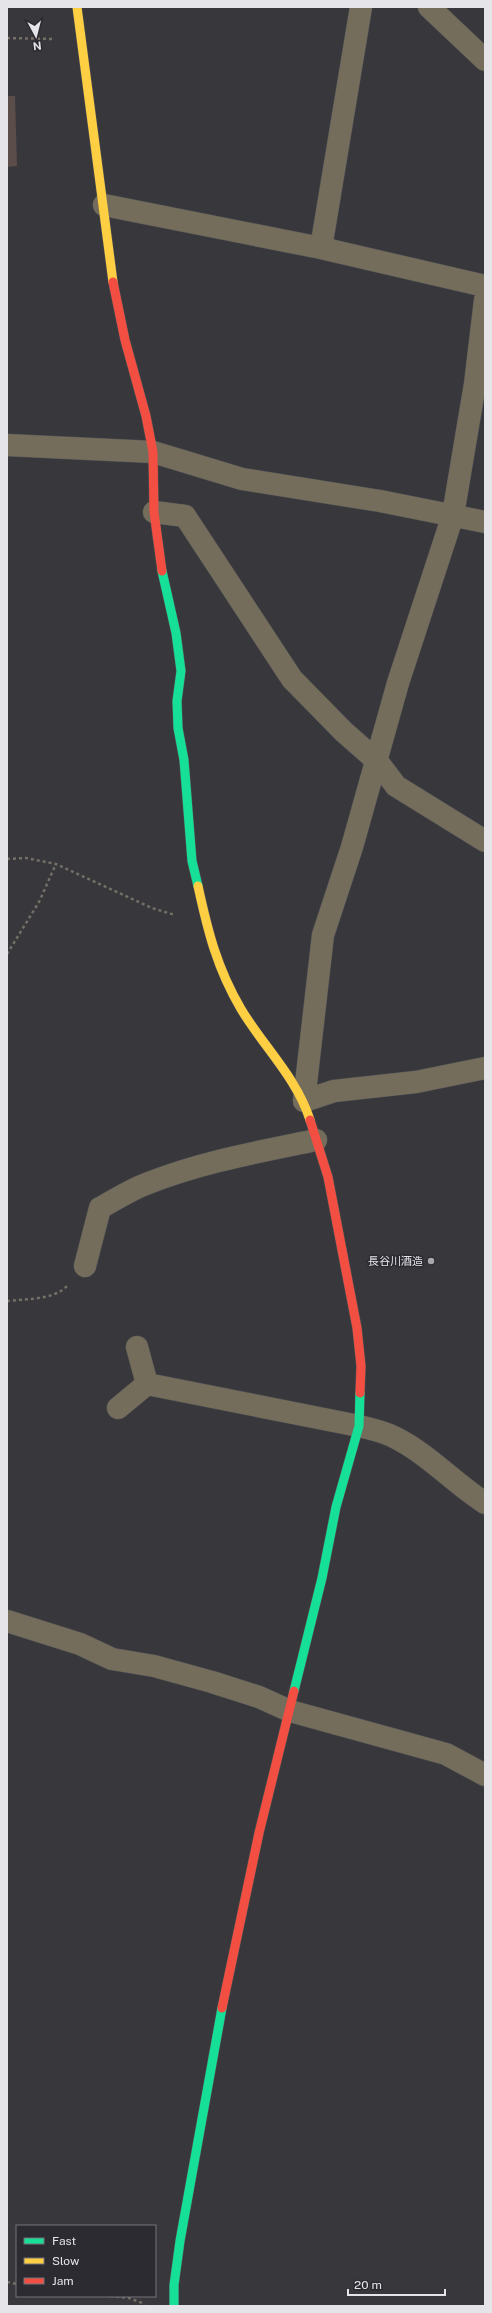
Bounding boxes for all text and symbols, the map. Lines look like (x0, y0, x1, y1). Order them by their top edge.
north arrow (16, 16, 56, 56)
text: N (32, 39, 42, 52)
place label: 長谷川酒造 (368, 1255, 423, 1267)
marker: 長谷川酒造 (426, 1256, 436, 1266)
legend (16, 2225, 156, 2297)
text: Fast (52, 2234, 77, 2248)
text: Slow (52, 2254, 80, 2268)
scale bar (348, 2271, 445, 2297)
text: Jam (52, 2274, 74, 2288)
text: 20 m (354, 2278, 382, 2292)

